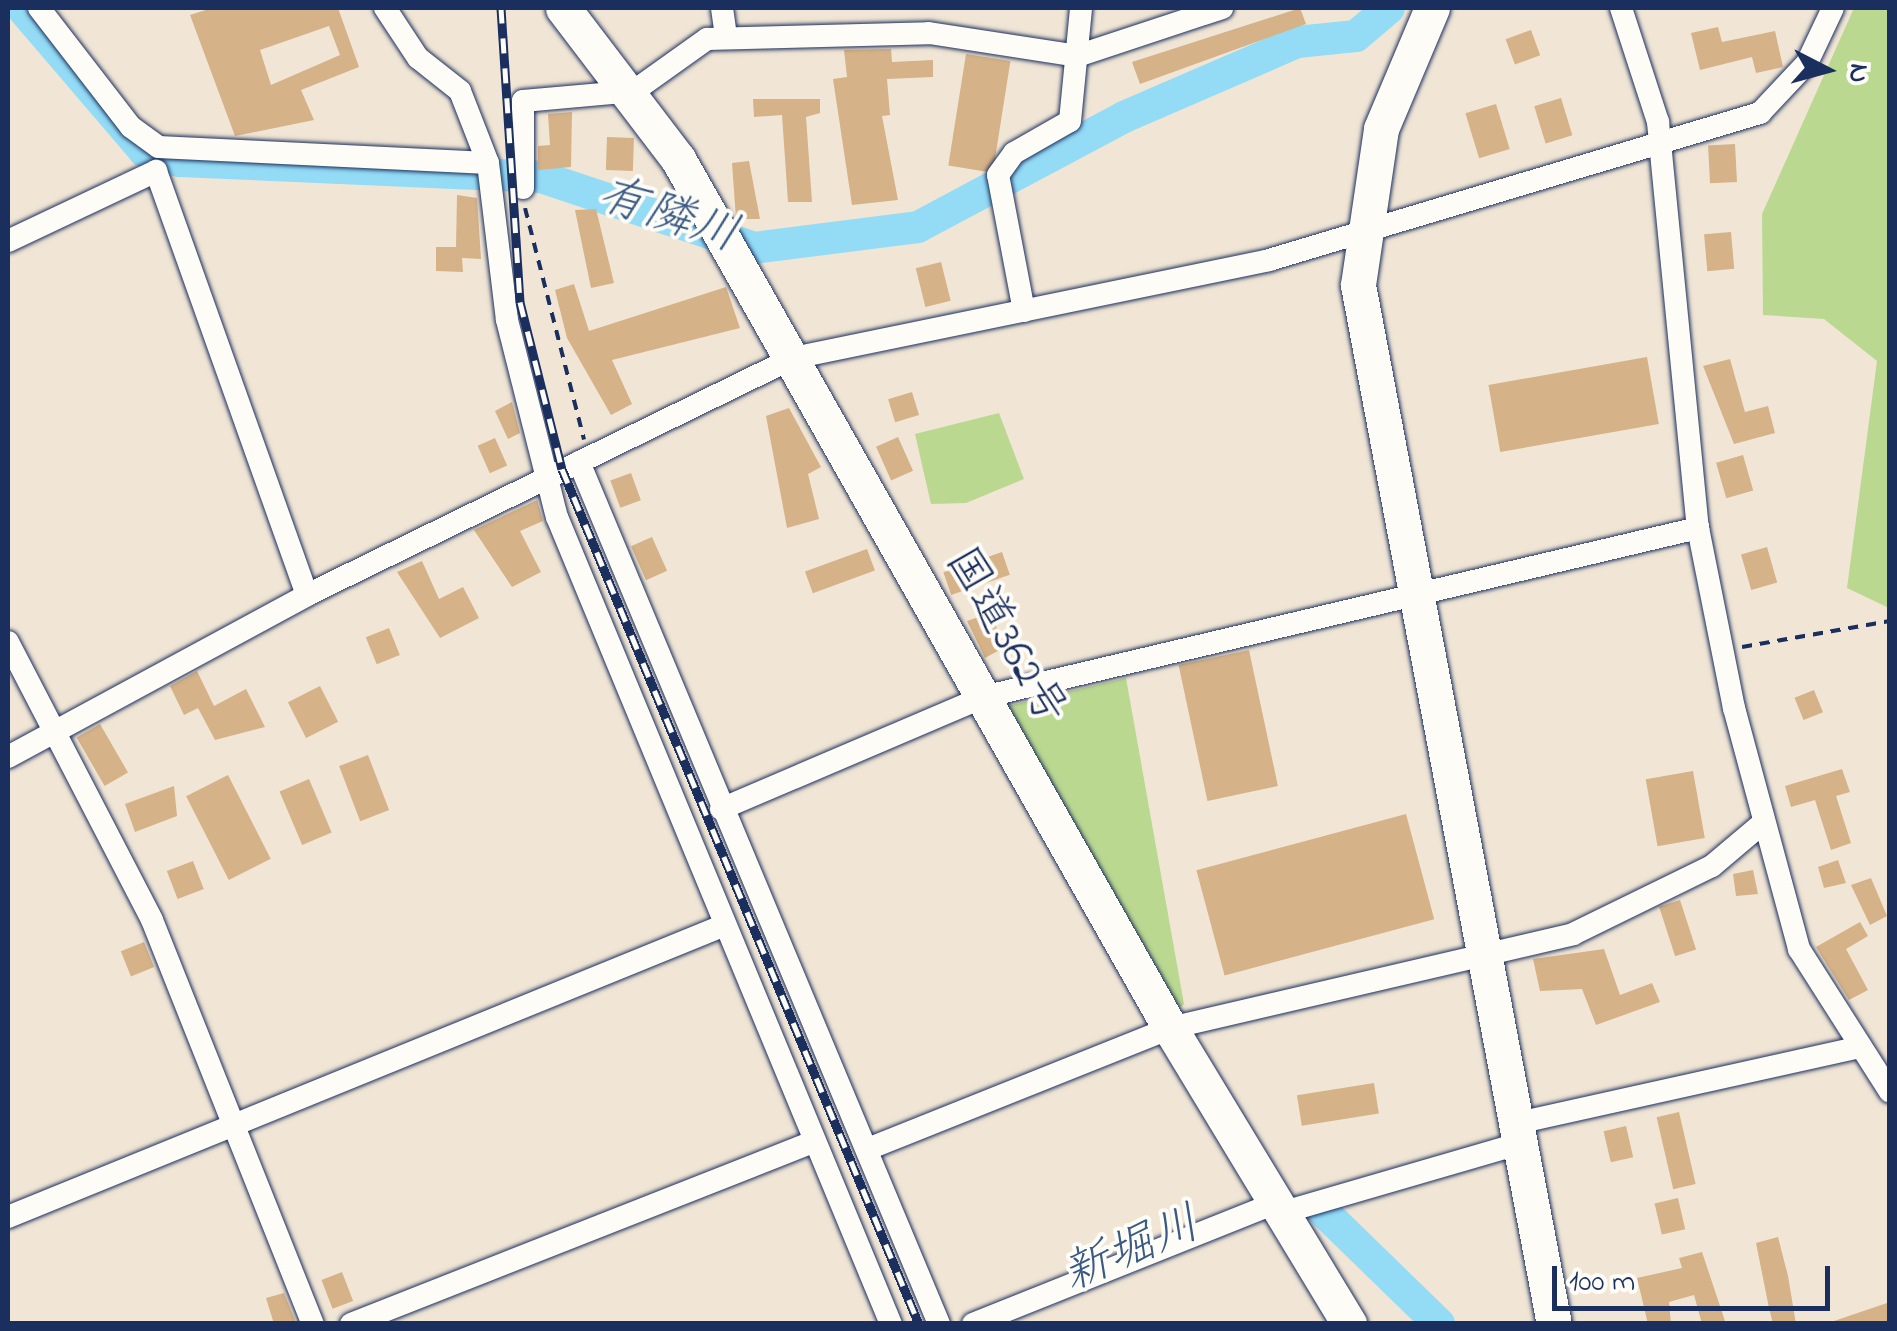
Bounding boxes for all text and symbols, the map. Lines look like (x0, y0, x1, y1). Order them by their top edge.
north arrow (1777, 20, 1877, 120)
text: N (1836, 62, 1879, 85)
water label: 有隣川 (591, 167, 745, 267)
street label: 国道362号 (932, 539, 1076, 735)
water label: 新堀川 (1054, 1196, 1210, 1306)
scale bar (1557, 1246, 1834, 1308)
text: 100 m (1569, 1261, 1635, 1305)

